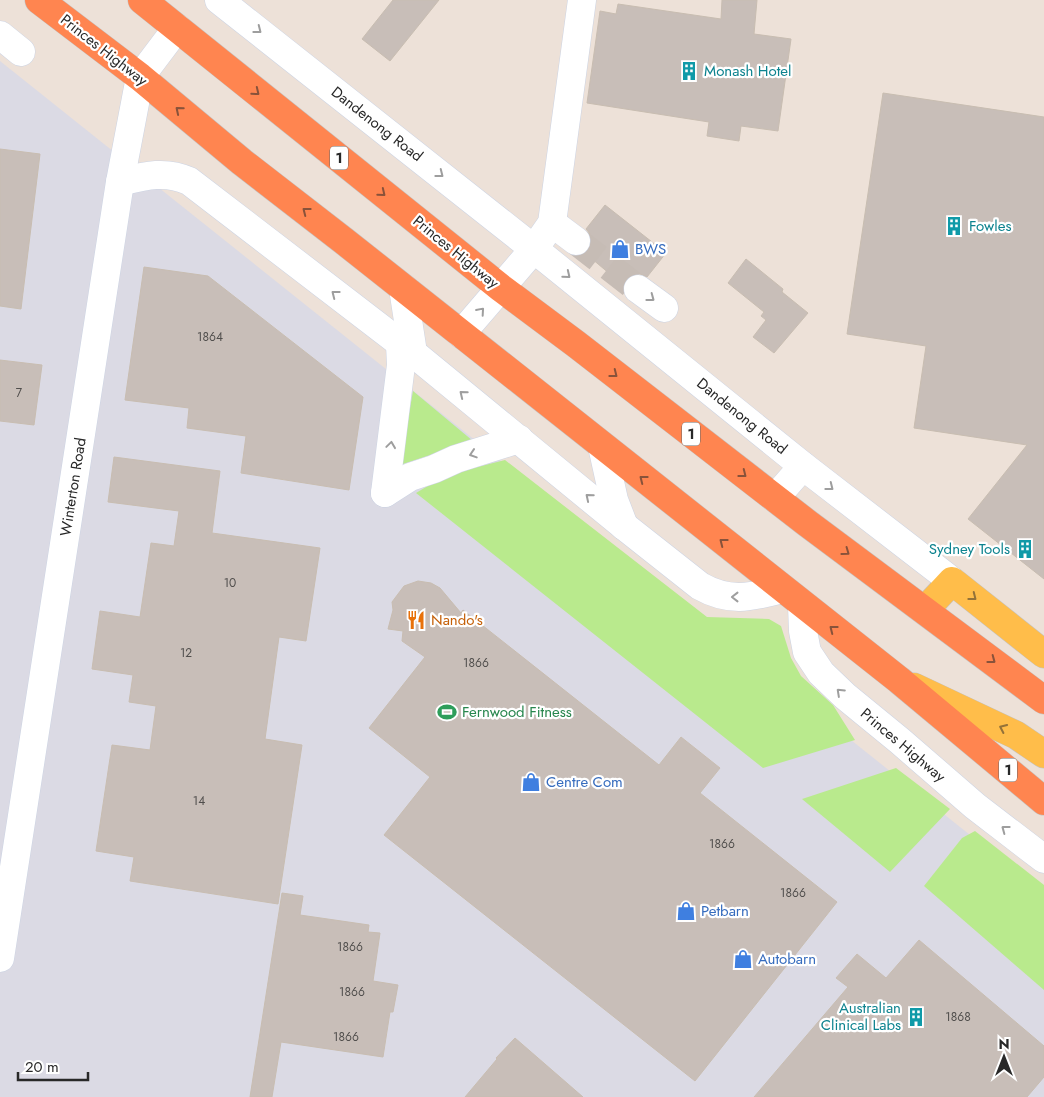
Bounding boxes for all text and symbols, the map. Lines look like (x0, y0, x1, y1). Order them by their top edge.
street label: Princes Highway (56, 9, 153, 91)
one-way arrow (252, 25, 261, 33)
building icon: Monash Hotel (678, 60, 700, 82)
place label: Monash Hotel (704, 60, 792, 82)
street label: Dandenong Road (327, 81, 427, 167)
one-way arrow (250, 86, 259, 94)
one-way arrow (175, 106, 184, 115)
road number: 1 (330, 146, 348, 170)
one-way arrow (434, 169, 443, 177)
one-way arrow (377, 188, 386, 197)
one-way arrow (303, 209, 312, 217)
street label: Princes Highway (408, 210, 504, 294)
building icon: Fowles (943, 215, 965, 237)
place label: Fowles (969, 215, 1011, 237)
shop icon: BWS (609, 238, 631, 260)
place label: BWS (635, 238, 666, 260)
one-way arrow (562, 270, 571, 279)
one-way arrow (332, 291, 341, 299)
one-way arrow (645, 293, 654, 301)
one-way arrow (475, 308, 483, 317)
house number: 1864 (197, 328, 223, 346)
one-way arrow (608, 368, 618, 377)
street label: Dandenong Road (692, 373, 792, 459)
house number: 7 (16, 384, 23, 402)
one-way arrow (460, 391, 469, 399)
road number: 1 (682, 422, 700, 446)
street label: Winterton Road (54, 436, 92, 538)
one-way arrow (385, 440, 396, 448)
one-way arrow (469, 448, 477, 458)
one-way arrow (737, 468, 746, 476)
one-way arrow (640, 476, 649, 484)
one-way arrow (825, 481, 834, 490)
one-way arrow (585, 494, 594, 503)
place label: Sydney Tools (929, 538, 1010, 560)
building icon: Sydney Tools (1014, 538, 1036, 560)
one-way arrow (719, 539, 729, 548)
one-way arrow (840, 546, 850, 555)
house number: 10 (224, 574, 236, 592)
one-way arrow (731, 592, 738, 602)
one-way arrow (967, 592, 976, 601)
restaurant icon: Nando's (405, 609, 427, 631)
place label: Nando's (431, 609, 483, 631)
one-way arrow (830, 626, 839, 634)
house number: 12 (180, 644, 192, 662)
house number: 1866 (463, 654, 489, 672)
one-way arrow (986, 655, 995, 663)
one-way arrow (837, 689, 846, 698)
sports icon: Fernwood Fitness (436, 701, 458, 723)
place label: Fernwood Fitness (462, 701, 572, 723)
street label: Princes Highway (856, 703, 951, 787)
one-way arrow (999, 724, 1008, 734)
road number: 1 (999, 758, 1017, 782)
shop icon: Centre Com (520, 771, 542, 793)
place label: Centre Com (546, 771, 623, 793)
house number: 14 (193, 792, 205, 810)
one-way arrow (1002, 827, 1011, 835)
house number: 1866 (709, 835, 735, 853)
house number: 1866 (780, 884, 806, 902)
shop icon: Petbarn (675, 900, 697, 922)
place label: Petbarn (701, 900, 749, 922)
house number: 1866 (337, 938, 363, 956)
shop icon: Autobarn (732, 948, 754, 970)
place label: Autobarn (758, 948, 816, 970)
house number: 1866 (339, 983, 365, 1001)
place label: Australian Clinical Labs (821, 997, 901, 1036)
building icon: Australian Clinical Labs (905, 1006, 927, 1028)
house number: 1868 (945, 1008, 971, 1026)
house number: 1866 (333, 1028, 359, 1046)
north arrow (979, 1032, 1029, 1082)
text: N (998, 1034, 1010, 1054)
scale bar (18, 1050, 88, 1082)
text: 20 m (25, 1056, 59, 1078)

